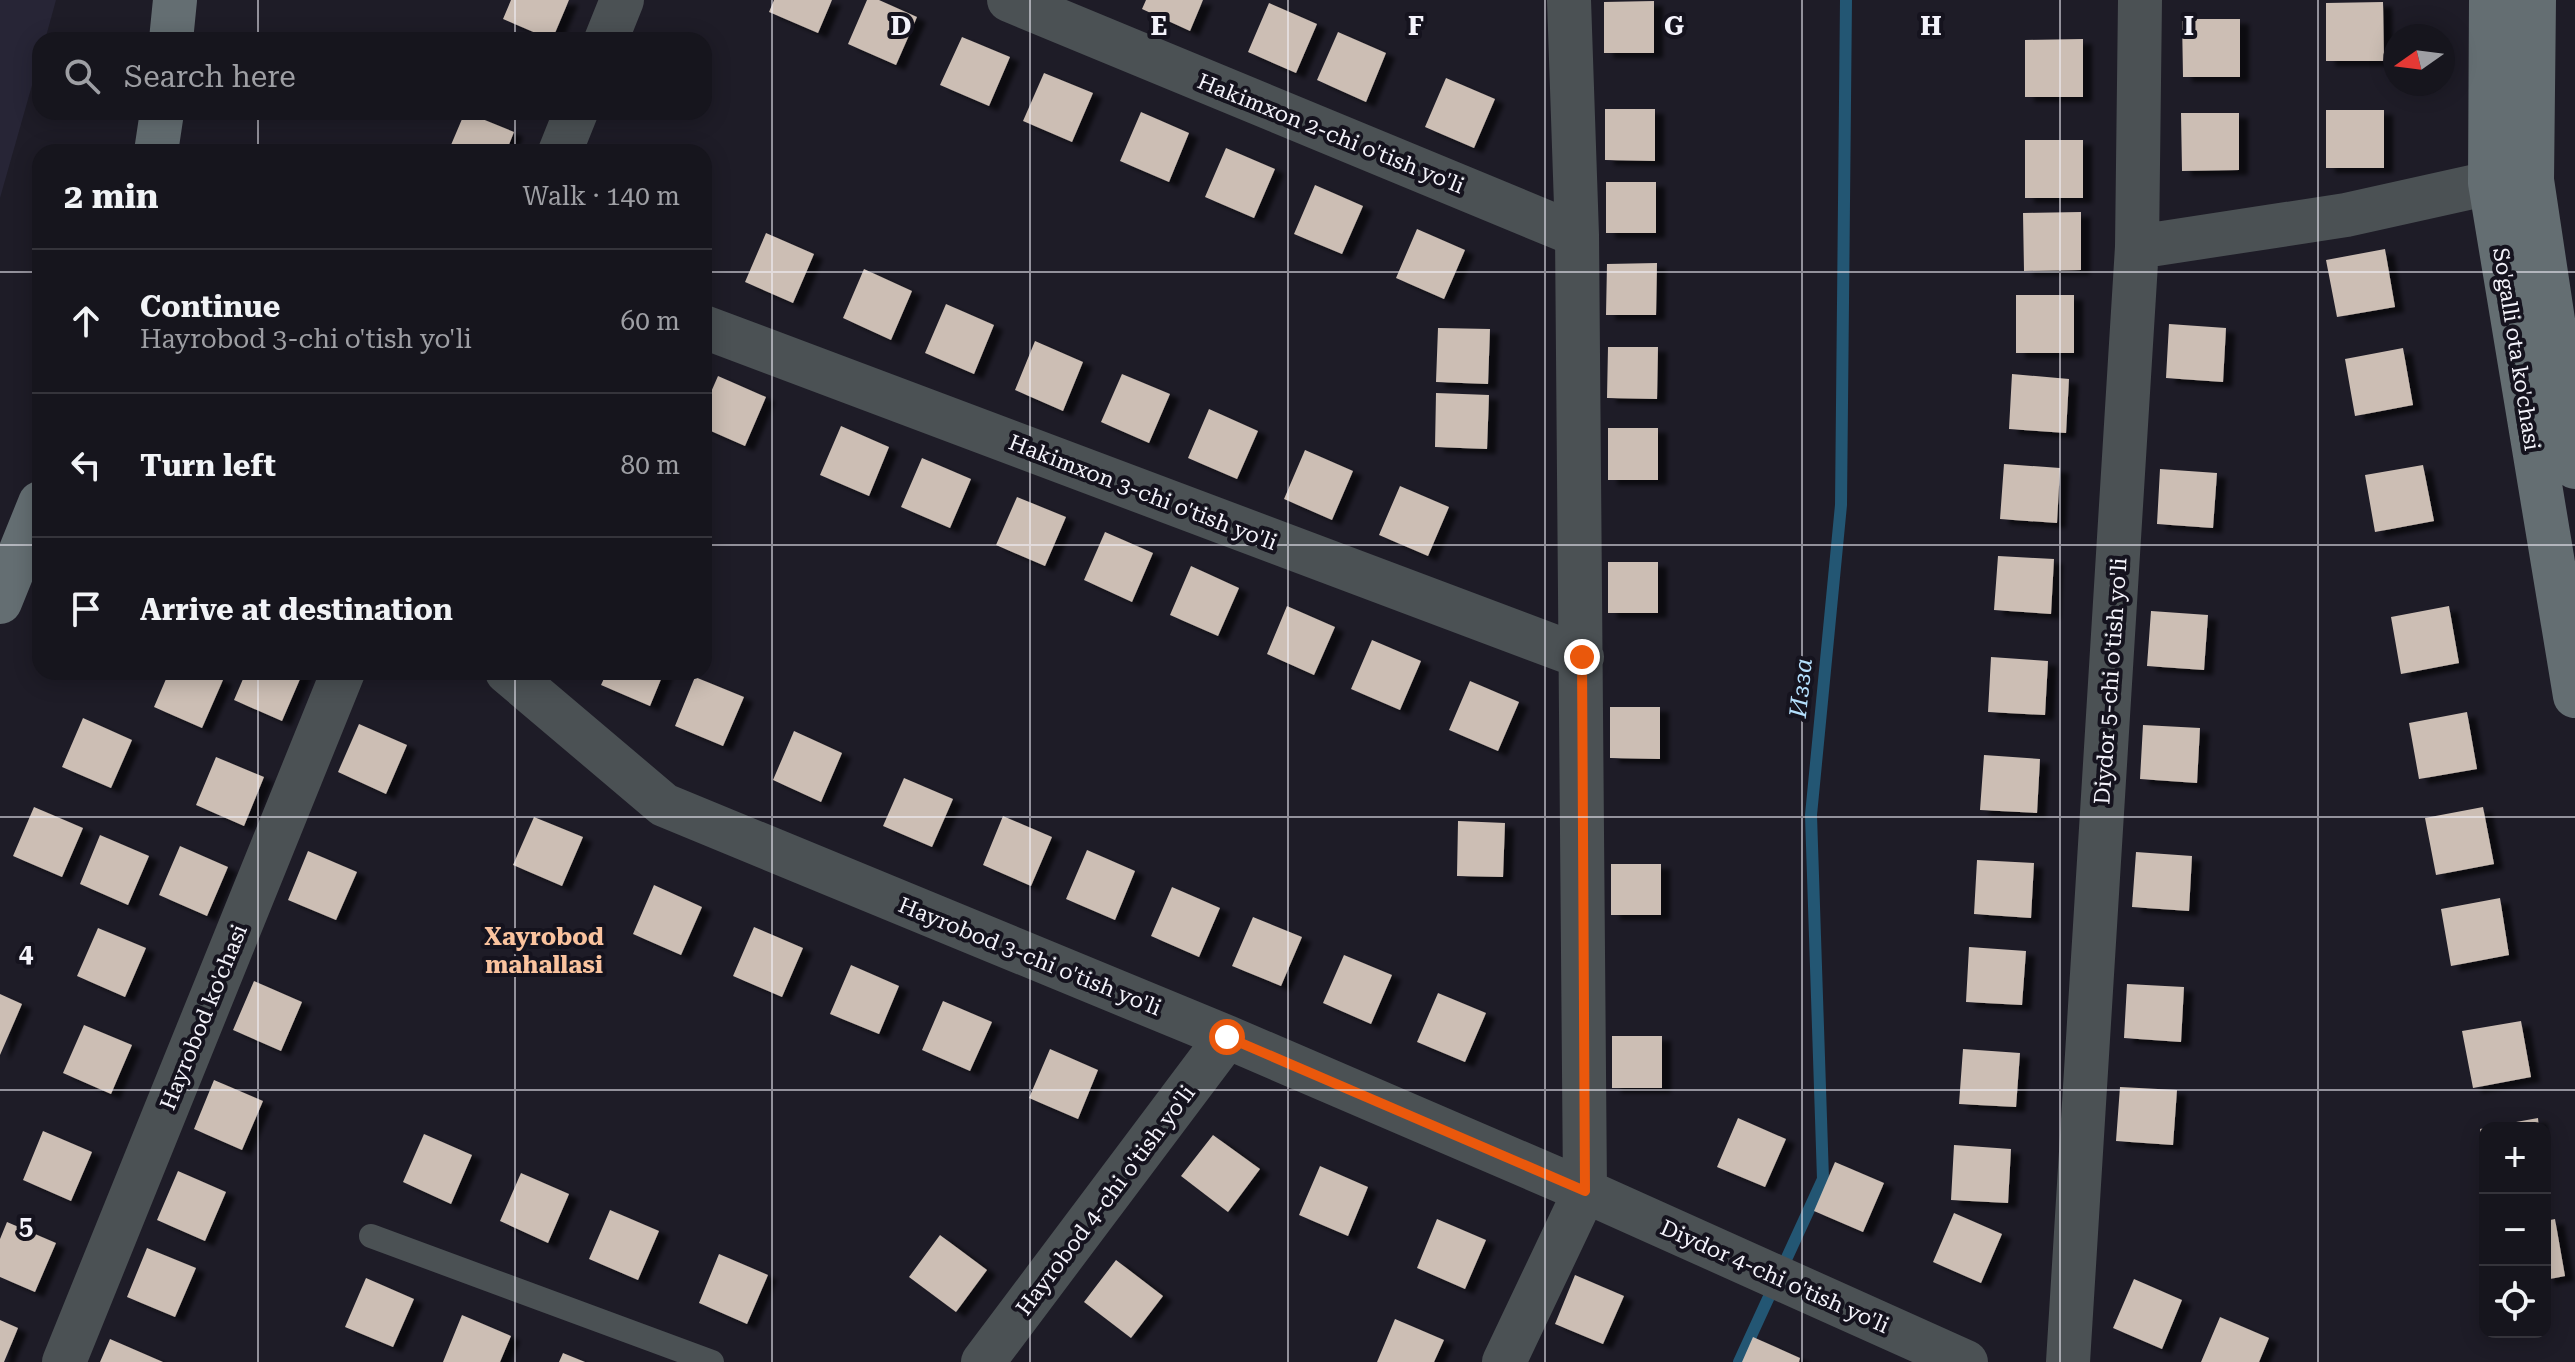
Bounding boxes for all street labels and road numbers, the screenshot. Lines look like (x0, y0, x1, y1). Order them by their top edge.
street label: Hakimxon 2-chi o'tish yo'li (1194, 68, 1468, 198)
street label: So'galli ota ko'chasi (2488, 246, 2545, 452)
street label: Hakimxon 3-chi o'tish yo'li (1005, 430, 1280, 555)
street label: Diydor 5-chi o'tish yo'li (2089, 557, 2132, 805)
street label: Hayrobod 3-chi o'tish yo'li (895, 892, 1165, 1021)
street label: Hayrobod ko'chasi (155, 921, 252, 1113)
street label: Hayrobod 4-chi o'tish yo'li (1011, 1081, 1200, 1320)
street label: Diydor 4-chi o'tish yo'li (1657, 1215, 1893, 1338)

